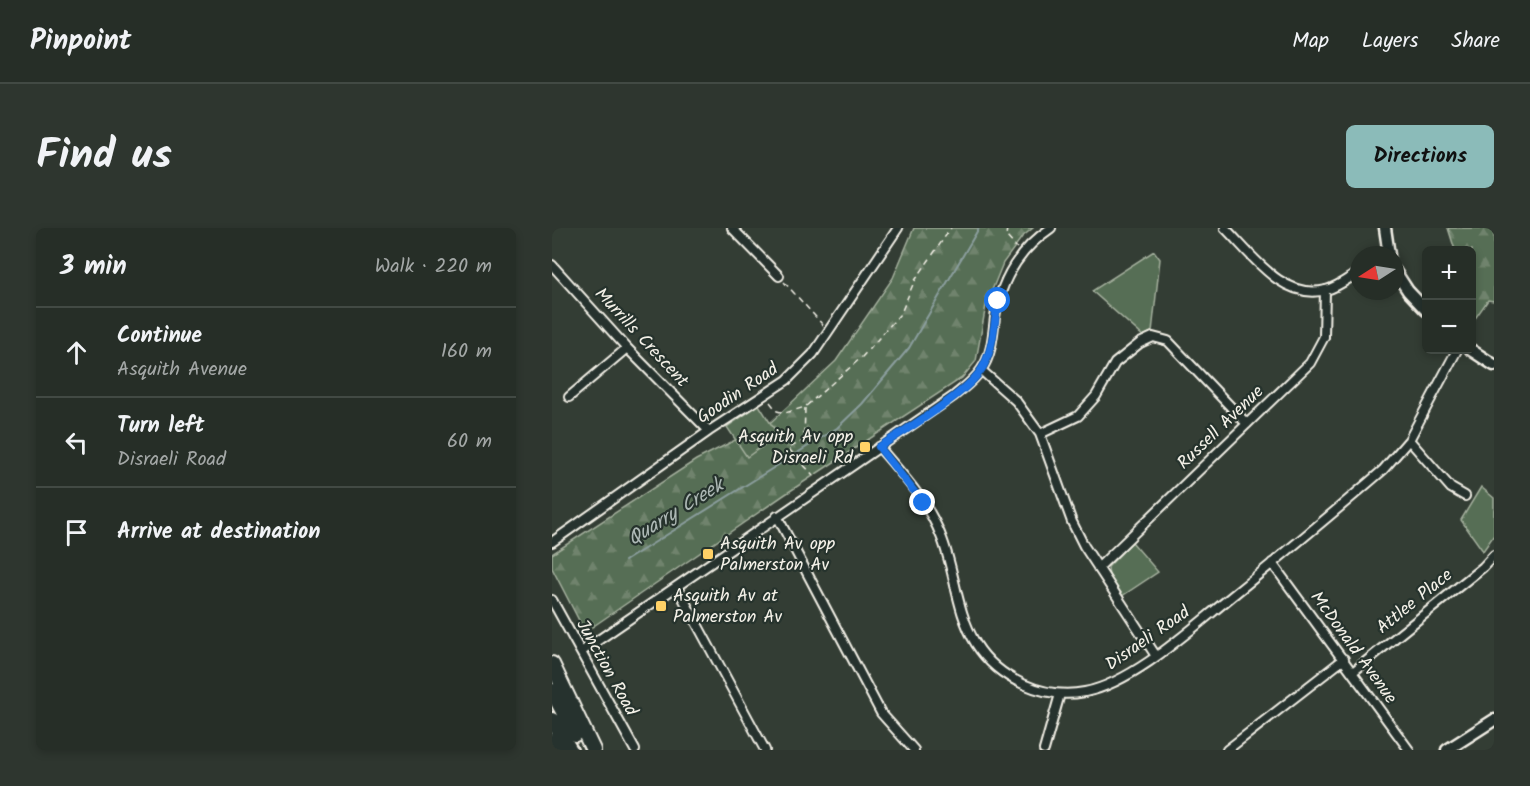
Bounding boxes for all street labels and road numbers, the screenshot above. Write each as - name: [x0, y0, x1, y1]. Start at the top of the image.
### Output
- street label: Murrills Crescent: [587, 281, 696, 395]
- street label: Goodin Road: [691, 355, 786, 432]
- street label: Russell Avenue: [1171, 379, 1271, 477]
- street label: Attlee Place: [1370, 562, 1460, 642]
- street label: McDonald Avenue: [1302, 585, 1404, 711]
- street label: Disraeli Road: [1100, 598, 1197, 679]
- street label: Junction Road: [567, 614, 645, 723]

